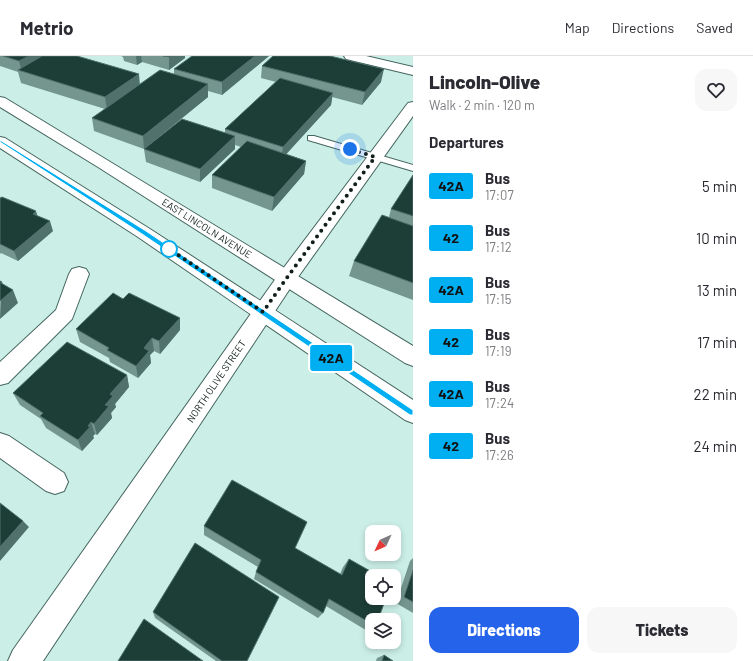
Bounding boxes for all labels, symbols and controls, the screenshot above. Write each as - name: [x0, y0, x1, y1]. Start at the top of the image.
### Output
- text: Metrio: [20, 16, 74, 39]
- text: Map: [565, 19, 590, 36]
- text: Directions: [612, 19, 674, 36]
- text: Saved: [696, 19, 733, 36]
- button: heart: [695, 69, 737, 111]
- text: Lincoln-Olive: [429, 70, 540, 93]
- text: Walk · 2 min · 120 m: [429, 97, 535, 113]
- text: Departures: [429, 133, 504, 151]
- your location: [340, 139, 360, 159]
- text: Bus: [485, 169, 510, 187]
- text: 42A: [438, 177, 464, 194]
- text: 5 min: [702, 177, 737, 195]
- text: 17:07: [485, 187, 514, 203]
- street label: EAST LINCOLN AVENUE: [160, 195, 254, 261]
- text: Bus: [485, 221, 510, 239]
- text: 42: [443, 229, 459, 246]
- text: 10 min: [696, 229, 737, 247]
- text: 17:12: [485, 239, 512, 255]
- unlabelled marker: [160, 240, 178, 258]
- text: Bus: [485, 273, 510, 291]
- text: 42A: [438, 281, 464, 298]
- text: 13 min: [697, 281, 737, 299]
- text: 17:15: [485, 291, 511, 307]
- text: Bus: [485, 325, 510, 343]
- text: 42: [443, 333, 459, 350]
- text: 17 min: [697, 333, 737, 351]
- street label: NORTH OLIVE STREET: [184, 337, 248, 424]
- text: 17:19: [485, 343, 511, 359]
- line badge: 42A: [308, 345, 354, 371]
- text: 42A: [318, 349, 344, 366]
- text: Bus: [485, 377, 510, 395]
- text: 42A: [438, 385, 464, 402]
- text: 22 min: [694, 385, 737, 403]
- text: 17:24: [485, 395, 514, 411]
- text: Bus: [485, 429, 510, 447]
- text: 42: [443, 437, 459, 454]
- text: 24 min: [693, 437, 737, 455]
- text: 17:26: [485, 447, 514, 463]
- north arrow: [365, 525, 401, 561]
- map controls: [365, 525, 401, 649]
- button: locate: [365, 569, 401, 605]
- button: Directions: [429, 607, 579, 653]
- button: Tickets: [587, 607, 737, 653]
- button: layers: [365, 613, 401, 649]

